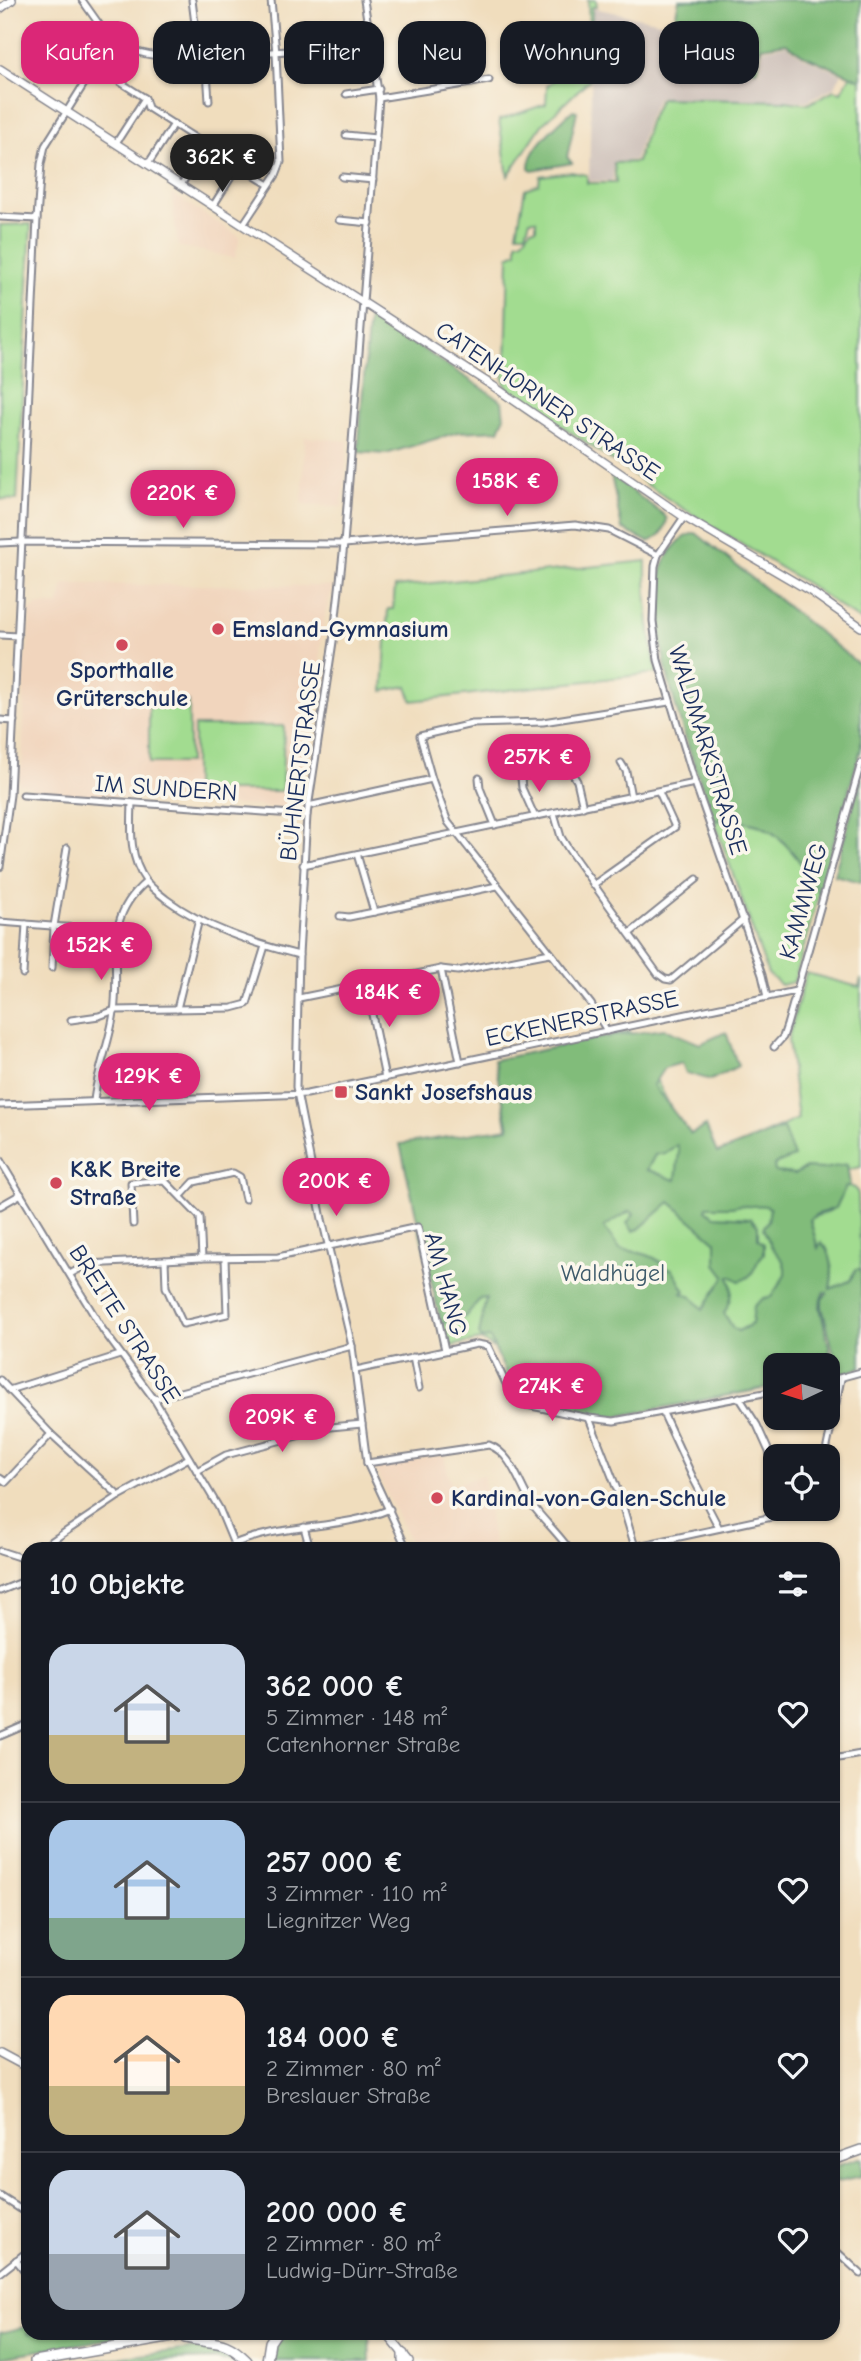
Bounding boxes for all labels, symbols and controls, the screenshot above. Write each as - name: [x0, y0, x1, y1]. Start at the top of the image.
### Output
- chip: Kaufen: [21, 21, 139, 84]
- chip: Mieten: [153, 21, 270, 84]
- chip: Filter: [284, 21, 384, 84]
- chip: Neu: [398, 21, 486, 84]
- chip: Wohnung: [500, 21, 645, 84]
- chip: Haus: [659, 21, 759, 84]
- pin: 362K €: [165, 134, 279, 194]
- text: 362K €: [186, 143, 258, 170]
- street label: CATENHORNER STRASSE: [431, 315, 665, 487]
- pin: 158K €: [450, 458, 564, 518]
- text: 158K €: [472, 467, 542, 494]
- pin: 220K €: [126, 470, 240, 530]
- text: 220K €: [146, 479, 220, 506]
- place label: Emsland-Gymnasium: [232, 615, 449, 643]
- marker: Emsland-Gymnasium: [210, 621, 226, 637]
- marker: Sporthalle Grüterschule: [114, 637, 130, 653]
- street label: WALDMARKSTRASSE: [663, 642, 753, 858]
- place label: Sporthalle Grüterschule: [56, 656, 188, 712]
- street label: BÜHNERTSTRASSE: [274, 660, 326, 862]
- pin: 257K €: [482, 734, 596, 794]
- text: 257K €: [503, 743, 575, 770]
- street label: IM SUNDERN: [94, 769, 238, 807]
- street label: KAMMWEG: [773, 840, 833, 962]
- pin: 152K €: [44, 922, 158, 982]
- text: 152K €: [66, 931, 136, 958]
- pin: 184K €: [332, 970, 446, 1029]
- text: 184K €: [355, 978, 423, 1005]
- street label: ECKENERSTRASSE: [483, 984, 681, 1052]
- pin: 129K €: [92, 1054, 206, 1113]
- text: 129K €: [114, 1062, 184, 1089]
- place label: Sankt Josefshaus: [355, 1078, 533, 1106]
- marker: Sankt Josefshaus: [333, 1084, 349, 1100]
- place label: K&K Breite Straße: [70, 1155, 181, 1211]
- pin: 200K €: [279, 1158, 393, 1218]
- text: 200K €: [299, 1167, 373, 1194]
- marker: K&K Breite Straße: [48, 1175, 64, 1191]
- street label: AM HANG: [419, 1229, 473, 1339]
- street label: BREITE STRASSE: [63, 1240, 187, 1408]
- park label: Waldhügel: [561, 1259, 665, 1287]
- north arrow: [763, 1353, 840, 1430]
- map controls: [763, 1353, 840, 1521]
- pin: 274K €: [495, 1364, 609, 1423]
- text: 274K €: [518, 1372, 586, 1399]
- pin: 209K €: [225, 1394, 339, 1454]
- text: 209K €: [245, 1403, 319, 1430]
- button: locate: [763, 1444, 840, 1521]
- place label: Kardinal-von-Galen-Schule: [451, 1484, 726, 1512]
- marker: Kardinal-von-Galen-Schule: [429, 1490, 445, 1506]
- icon: filters: [774, 1565, 812, 1603]
- text: 10 Objekte: [49, 1567, 185, 1602]
- text: 362 000 €: [266, 1669, 405, 1704]
- icon: home: [105, 1672, 189, 1756]
- icon: heart: [774, 1695, 812, 1733]
- text: 5 Zimmer · 148 m²: [266, 1704, 447, 1731]
- text: Catenhorner Straße: [266, 1731, 460, 1758]
- text: 257 000 €: [266, 1845, 404, 1880]
- icon: home: [105, 1848, 189, 1932]
- icon: heart: [774, 1871, 812, 1909]
- text: 3 Zimmer · 110 m²: [266, 1880, 447, 1907]
- text: Liegnitzer Weg: [266, 1907, 411, 1934]
- text: 184 000 €: [266, 2020, 401, 2055]
- icon: home: [105, 2023, 189, 2107]
- icon: heart: [774, 2046, 812, 2084]
- text: 2 Zimmer · 80 m²: [266, 2055, 441, 2082]
- text: Breslauer Straße: [266, 2082, 431, 2109]
- text: 200 000 €: [266, 2195, 409, 2230]
- icon: home: [105, 2198, 189, 2282]
- icon: heart: [774, 2221, 812, 2259]
- text: 2 Zimmer · 80 m²: [266, 2230, 441, 2257]
- text: Ludwig-Dürr-Straße: [266, 2257, 458, 2284]

